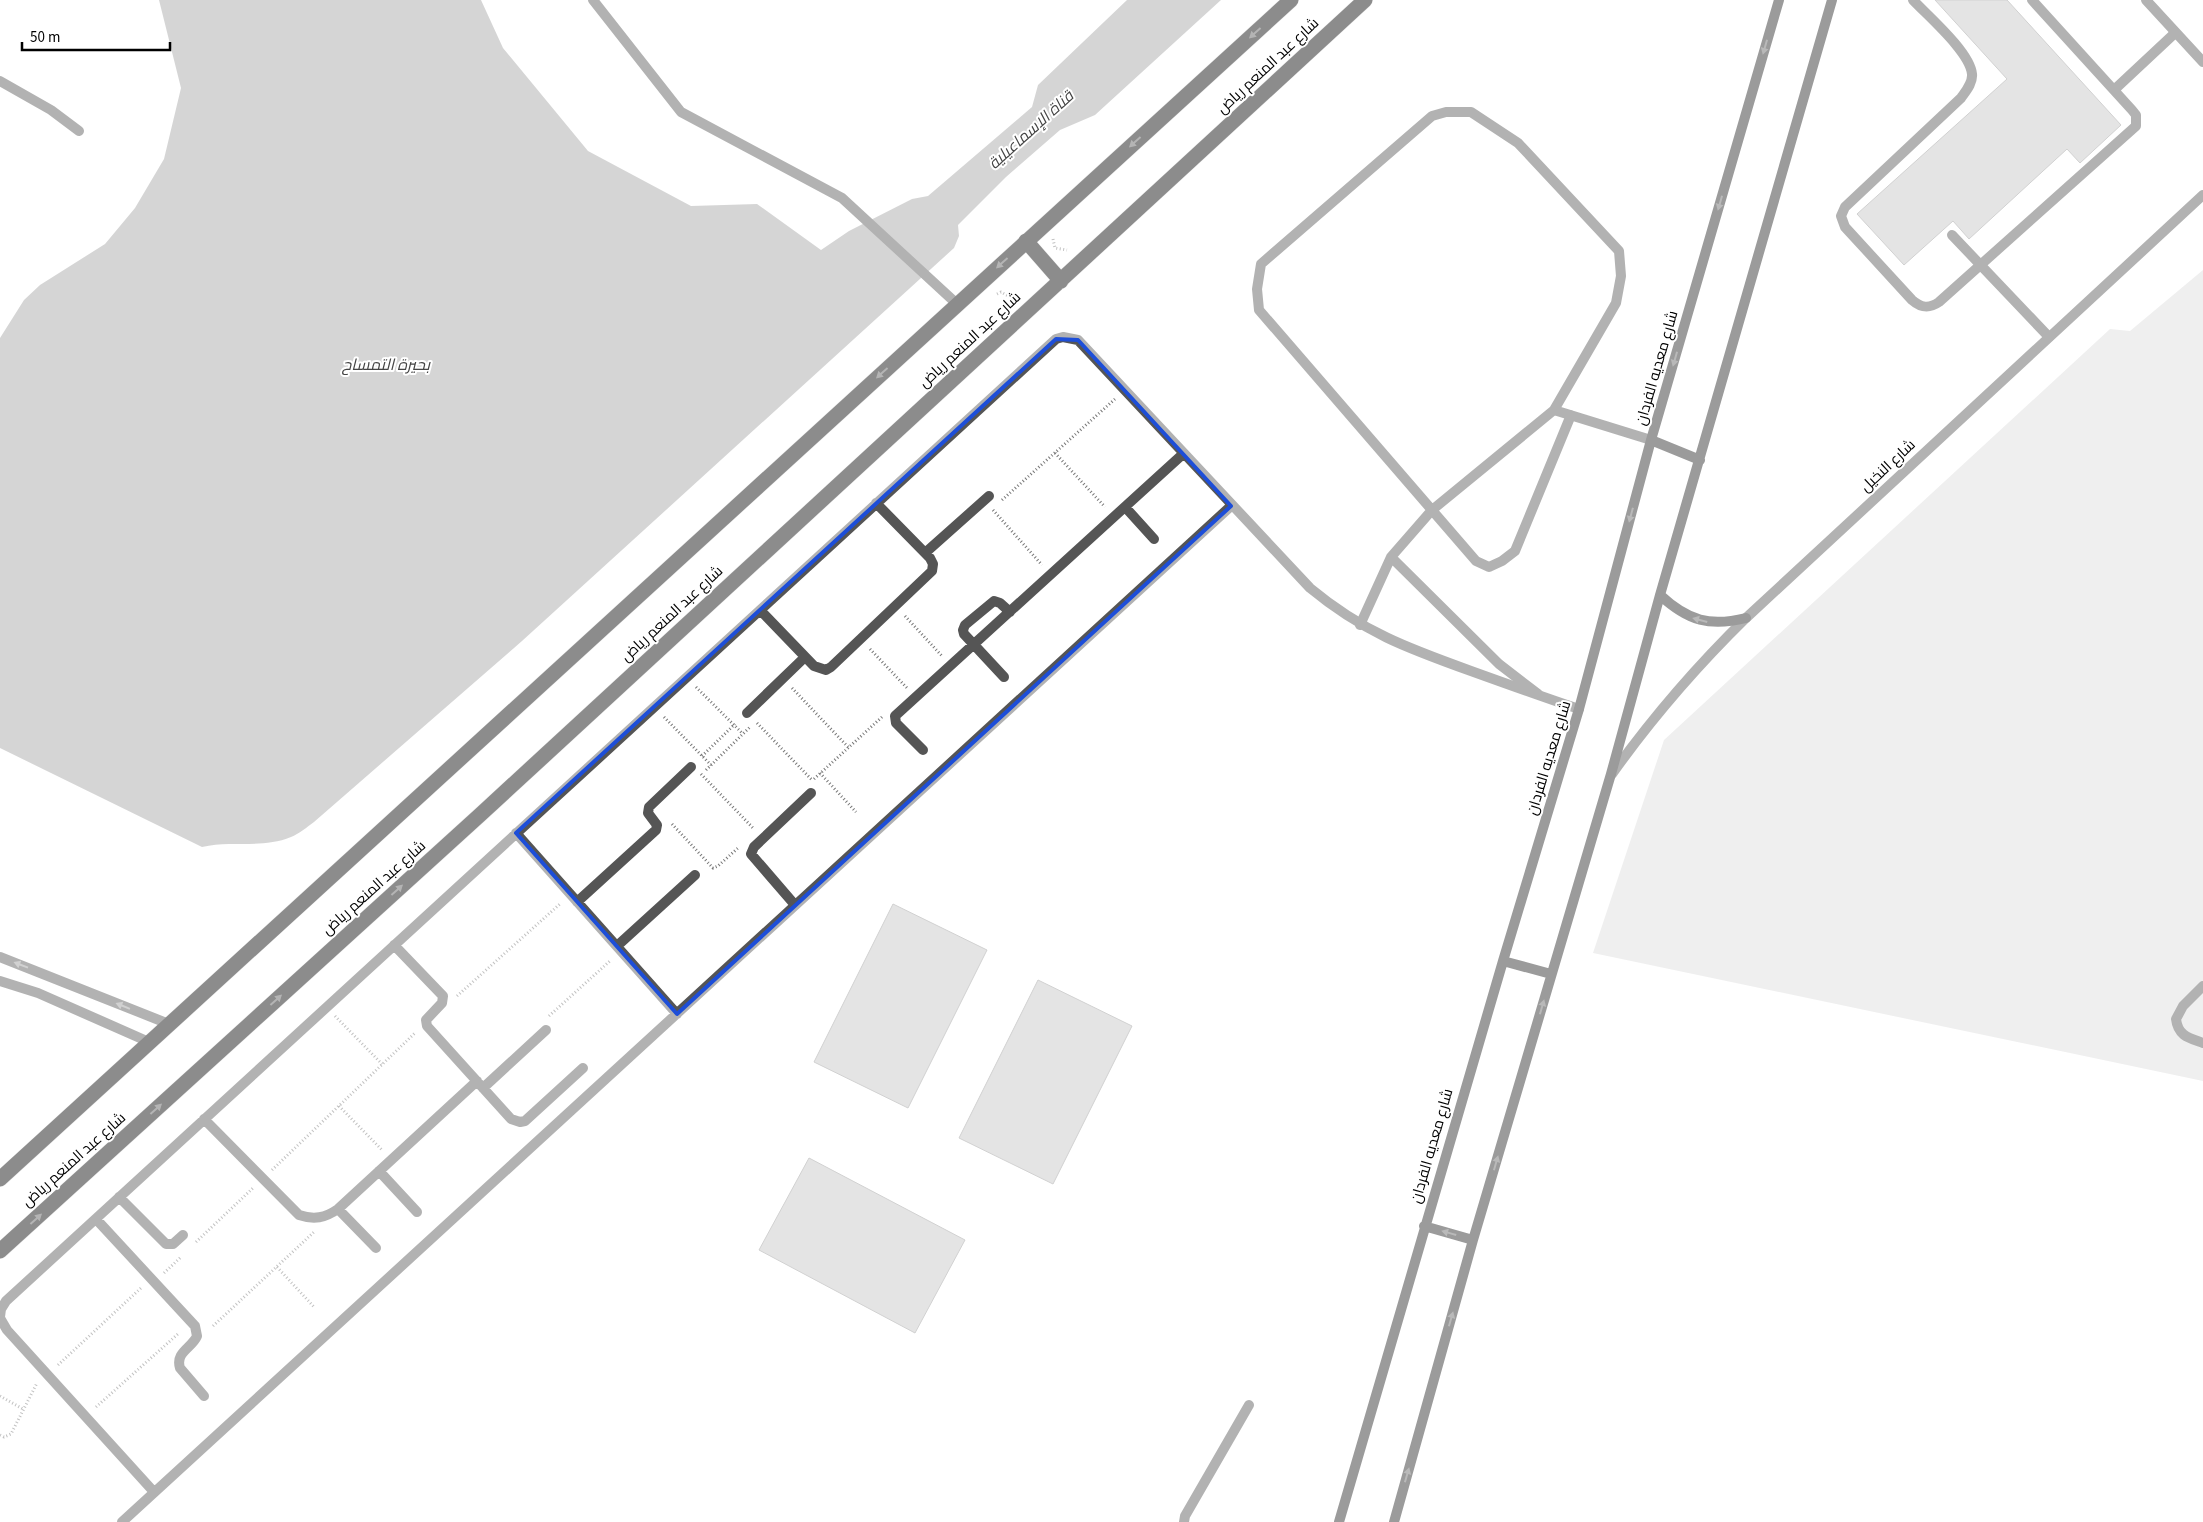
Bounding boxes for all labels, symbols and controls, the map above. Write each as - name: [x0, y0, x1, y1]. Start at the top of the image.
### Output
- street label: شارع عبد المنعم رياض: [1212, 13, 1324, 119]
- scale bar: [22, 20, 170, 52]
- text: 50 m: [30, 27, 60, 48]
- one-way arrow: [1249, 27, 1261, 39]
- one-way arrow: [1761, 39, 1769, 54]
- water label: قناة الإسماعيلية: [983, 85, 1079, 174]
- one-way arrow: [1129, 136, 1141, 148]
- one-way arrow: [1716, 195, 1724, 210]
- one-way arrow: [995, 258, 1008, 269]
- street label: شارع عبد المنعم رياض: [914, 287, 1026, 393]
- street label: شارع معديه الفردان: [1631, 308, 1683, 428]
- one-way arrow: [1670, 352, 1678, 367]
- water label: بحيرة التمساح: [341, 354, 431, 376]
- one-way arrow: [876, 367, 888, 379]
- street label: شارع النخيل: [1856, 435, 1920, 497]
- one-way arrow: [1627, 508, 1635, 523]
- street label: شارع عبد المنعم رياض: [616, 561, 728, 667]
- one-way arrow: [1692, 616, 1707, 624]
- street label: شارع معديه الفردان: [1522, 698, 1576, 818]
- street label: شارع عبد المنعم رياض: [318, 836, 430, 940]
- one-way arrow: [390, 885, 403, 896]
- one-way arrow: [13, 961, 28, 969]
- one-way arrow: [270, 994, 282, 1006]
- one-way arrow: [1538, 999, 1546, 1014]
- one-way arrow: [115, 1002, 130, 1010]
- street label: شارع معديه الفردان: [1406, 1086, 1458, 1206]
- one-way arrow: [150, 1103, 162, 1115]
- street label: شارع عبد المنعم رياض: [18, 1108, 130, 1212]
- one-way arrow: [1492, 1155, 1500, 1170]
- one-way arrow: [30, 1213, 43, 1224]
- one-way arrow: [1441, 1228, 1456, 1236]
- one-way arrow: [1447, 1311, 1455, 1326]
- one-way arrow: [1403, 1468, 1411, 1483]

